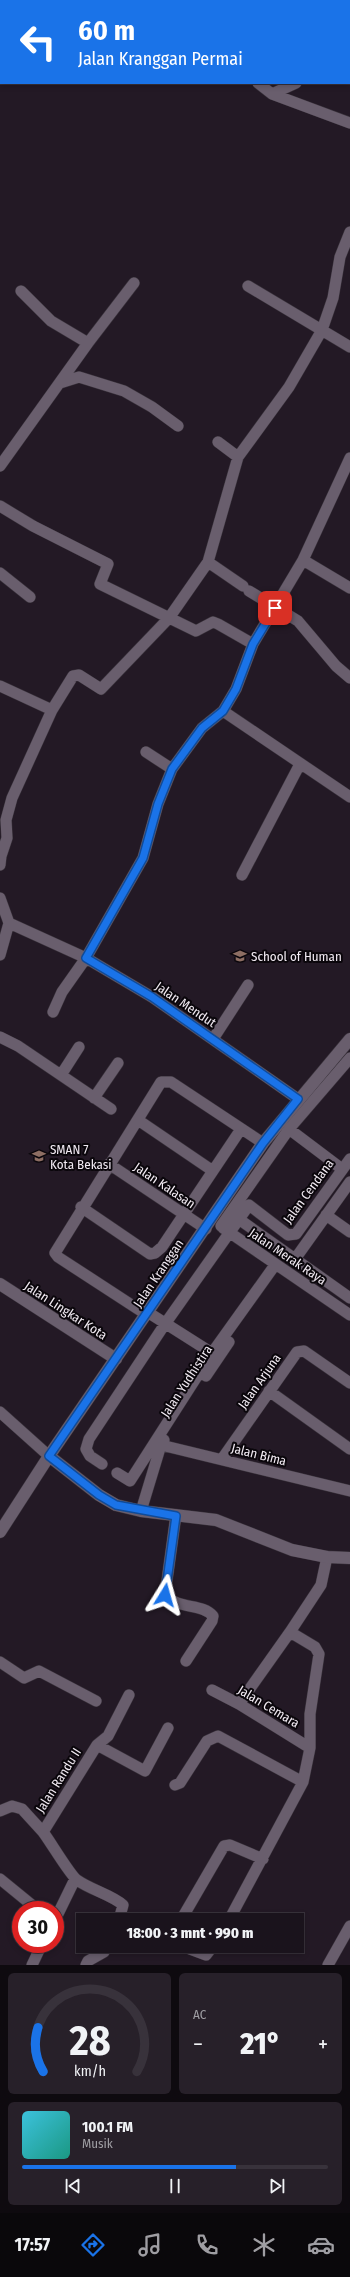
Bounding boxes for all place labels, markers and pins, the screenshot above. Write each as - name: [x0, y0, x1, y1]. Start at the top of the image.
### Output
- pin: [258, 591, 292, 625]
- school or university icon: School of Human: [232, 948, 248, 964]
- place label: School of Human: [251, 949, 342, 964]
- place label: SMAN 7 Kota Bekasi: [50, 1142, 112, 1172]
- school or university icon: SMAN 7 Kota Bekasi: [31, 1148, 47, 1164]

